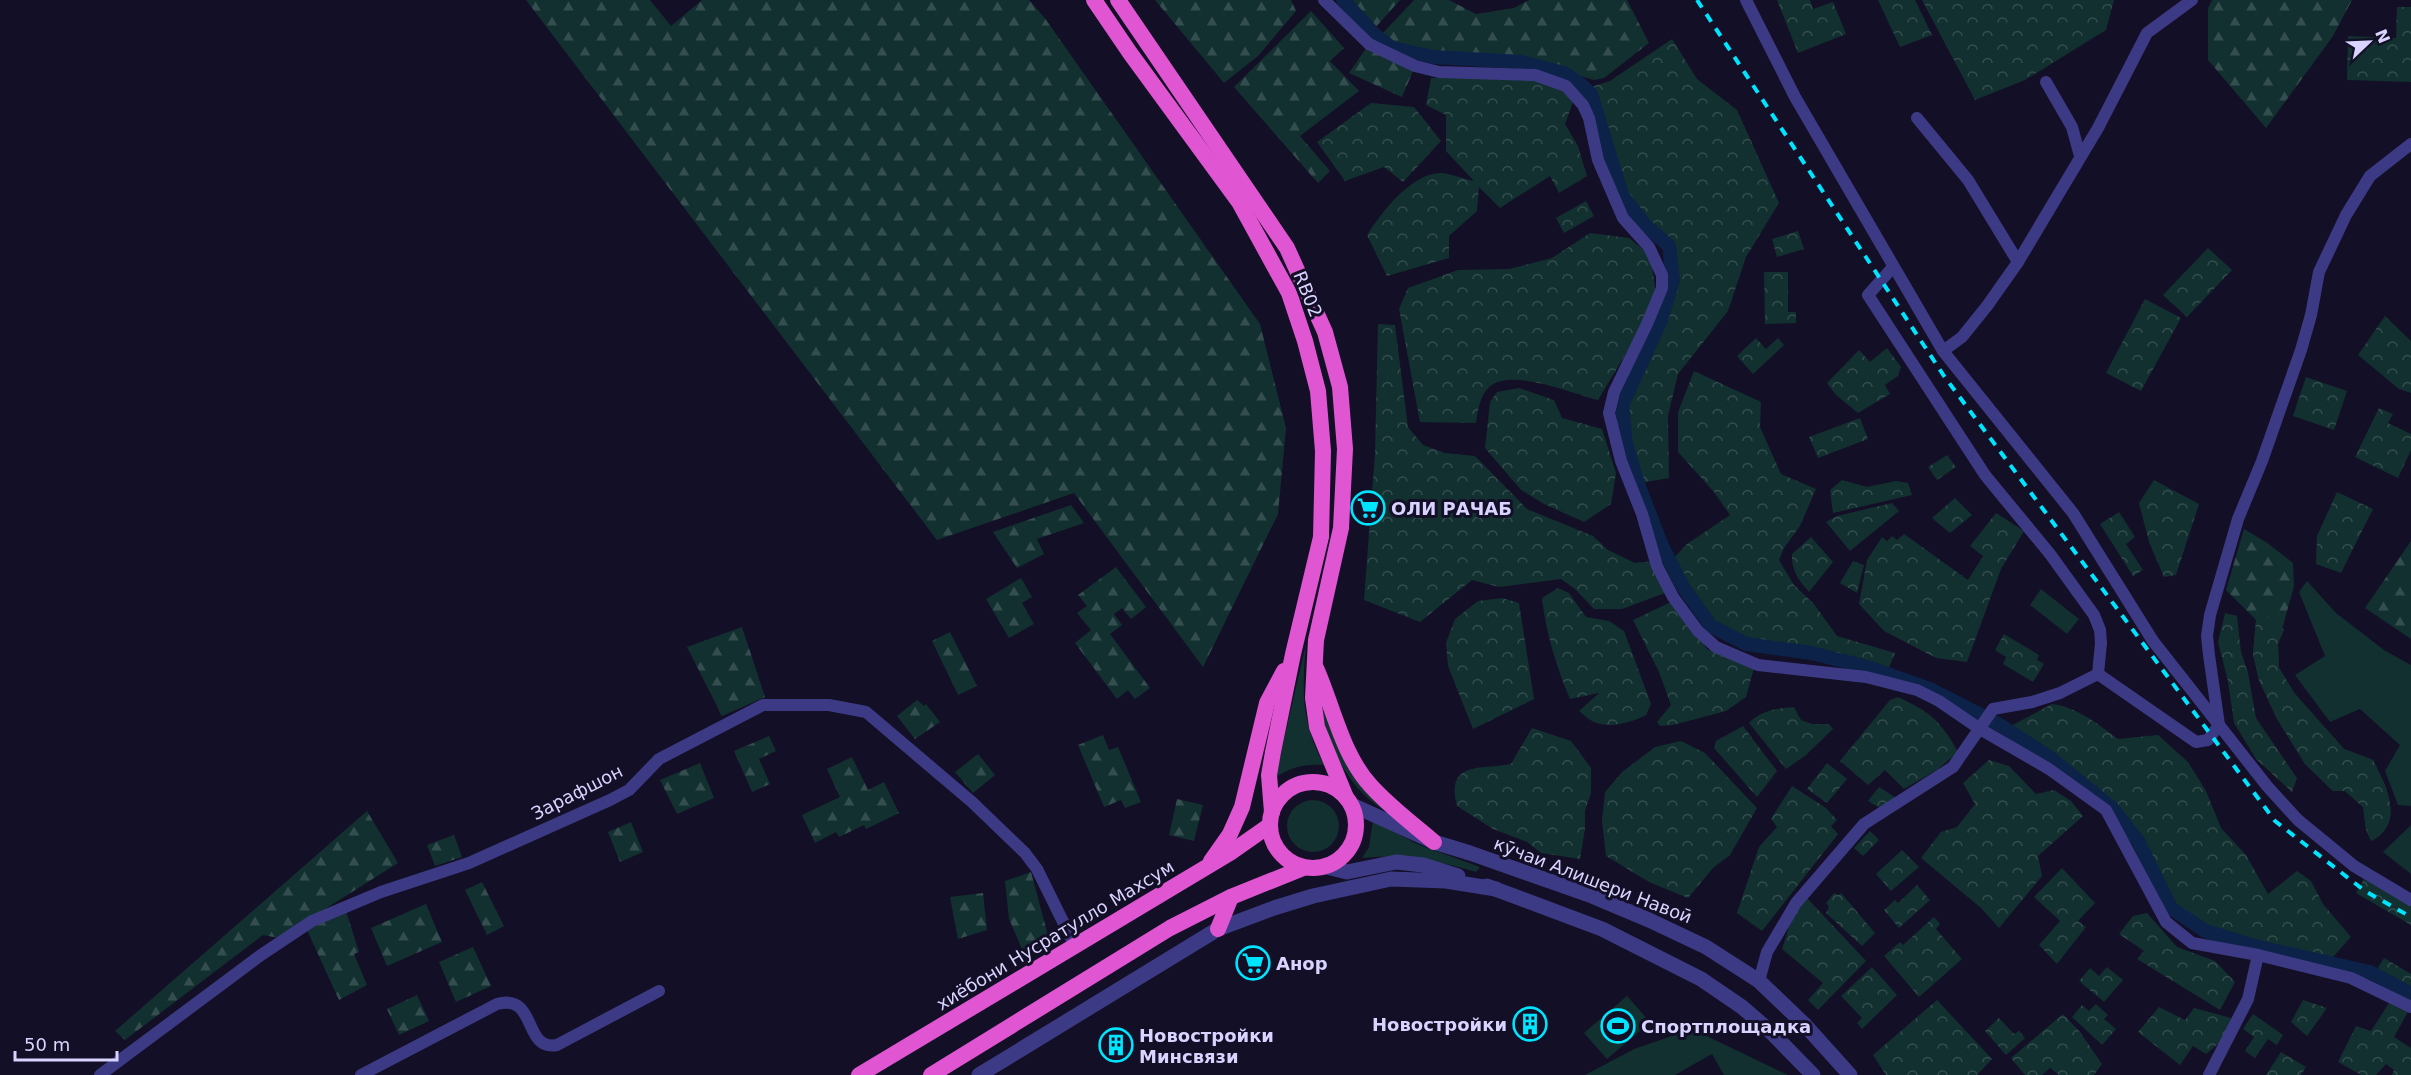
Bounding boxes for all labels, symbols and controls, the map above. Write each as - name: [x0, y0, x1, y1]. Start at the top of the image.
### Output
- north arrow: [2339, 12, 2399, 72]
- text: N: [2371, 26, 2394, 46]
- street label: RB02: [1289, 268, 1327, 320]
- supermarket icon: ОЛИ РАЧАБ: [1350, 490, 1386, 526]
- place label: ОЛИ РАЧАБ: [1391, 498, 1512, 519]
- street label: Зарафшон: [528, 760, 626, 824]
- street label: кӯчаи Алишери Навоӣ: [1491, 832, 1695, 928]
- street label: хиёбони Нусратулло Махсум: [932, 856, 1178, 1014]
- supermarket icon: Анор: [1235, 945, 1271, 981]
- place label: Анор: [1276, 953, 1328, 974]
- building icon: Новостройки: [1512, 1006, 1548, 1042]
- sports icon: Спортплощадка: [1600, 1008, 1636, 1044]
- place label: Новостройки: [1372, 1014, 1507, 1035]
- place label: Спортплощадка: [1641, 1016, 1811, 1037]
- scale bar: [15, 1024, 117, 1062]
- place label: Новостройки Минсвязи: [1139, 1025, 1274, 1067]
- building icon: Новостройки Минсвязи: [1098, 1027, 1134, 1063]
- text: 50 m: [24, 1034, 70, 1055]

